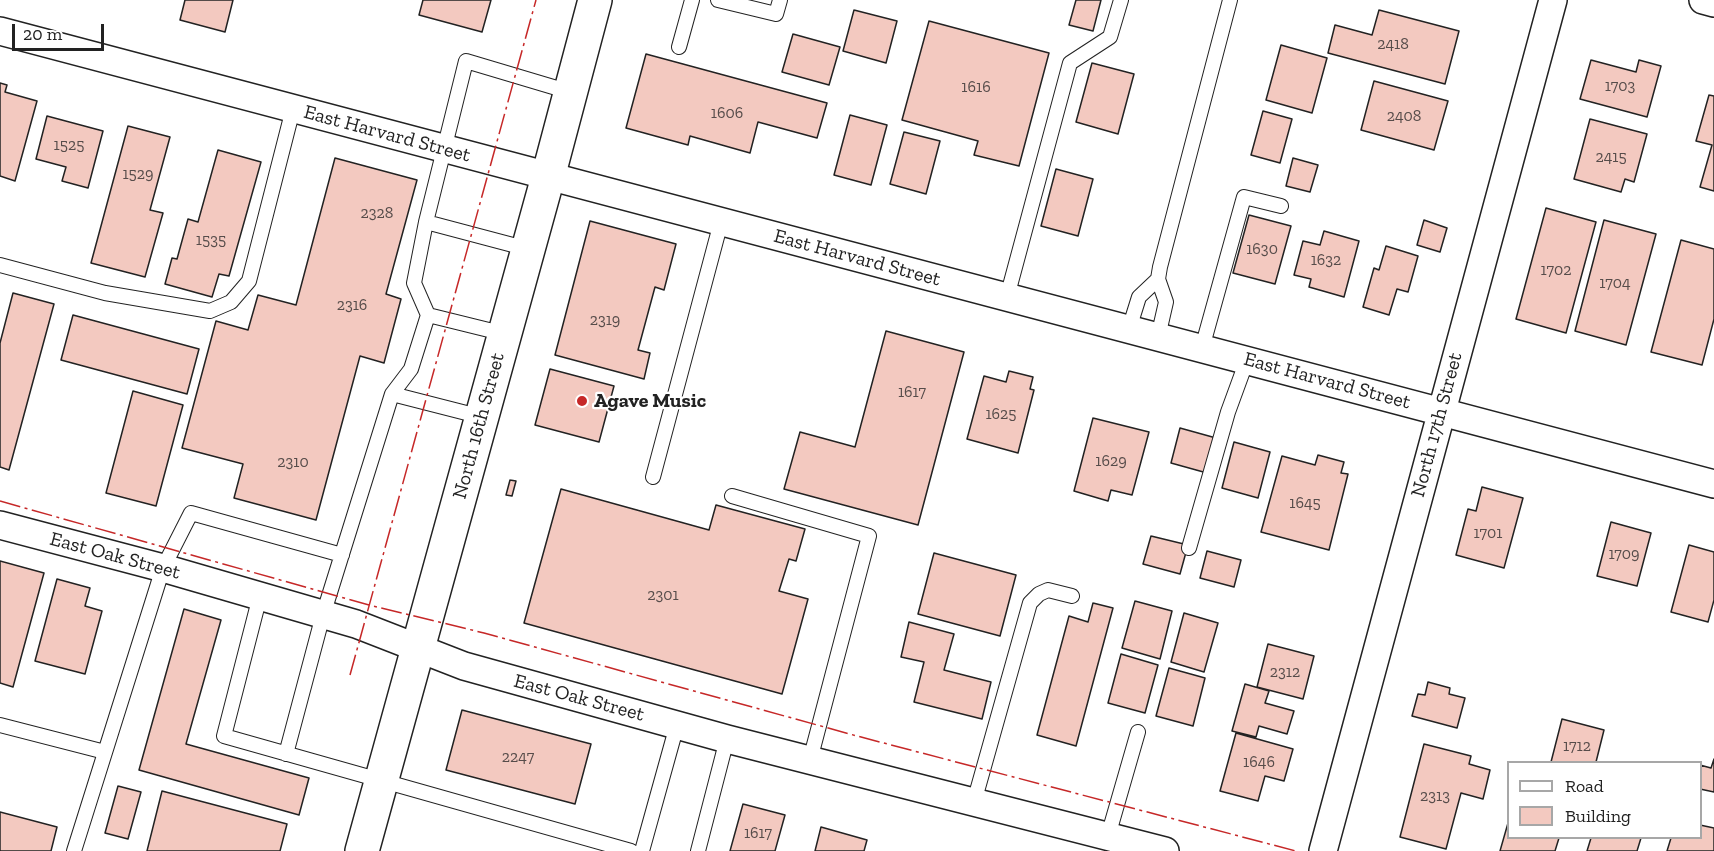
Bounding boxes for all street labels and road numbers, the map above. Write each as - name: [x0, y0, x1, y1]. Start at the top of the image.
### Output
- street label: East Harvard Street: [301, 100, 473, 168]
- street label: East Harvard Street: [771, 224, 943, 292]
- street label: East Harvard Street: [1241, 347, 1413, 415]
- street label: North 16th Street: [448, 350, 510, 502]
- street label: North 17th Street: [1406, 350, 1468, 500]
- street label: East Oak Street: [47, 527, 183, 585]
- street label: East Oak Street: [511, 669, 647, 727]

